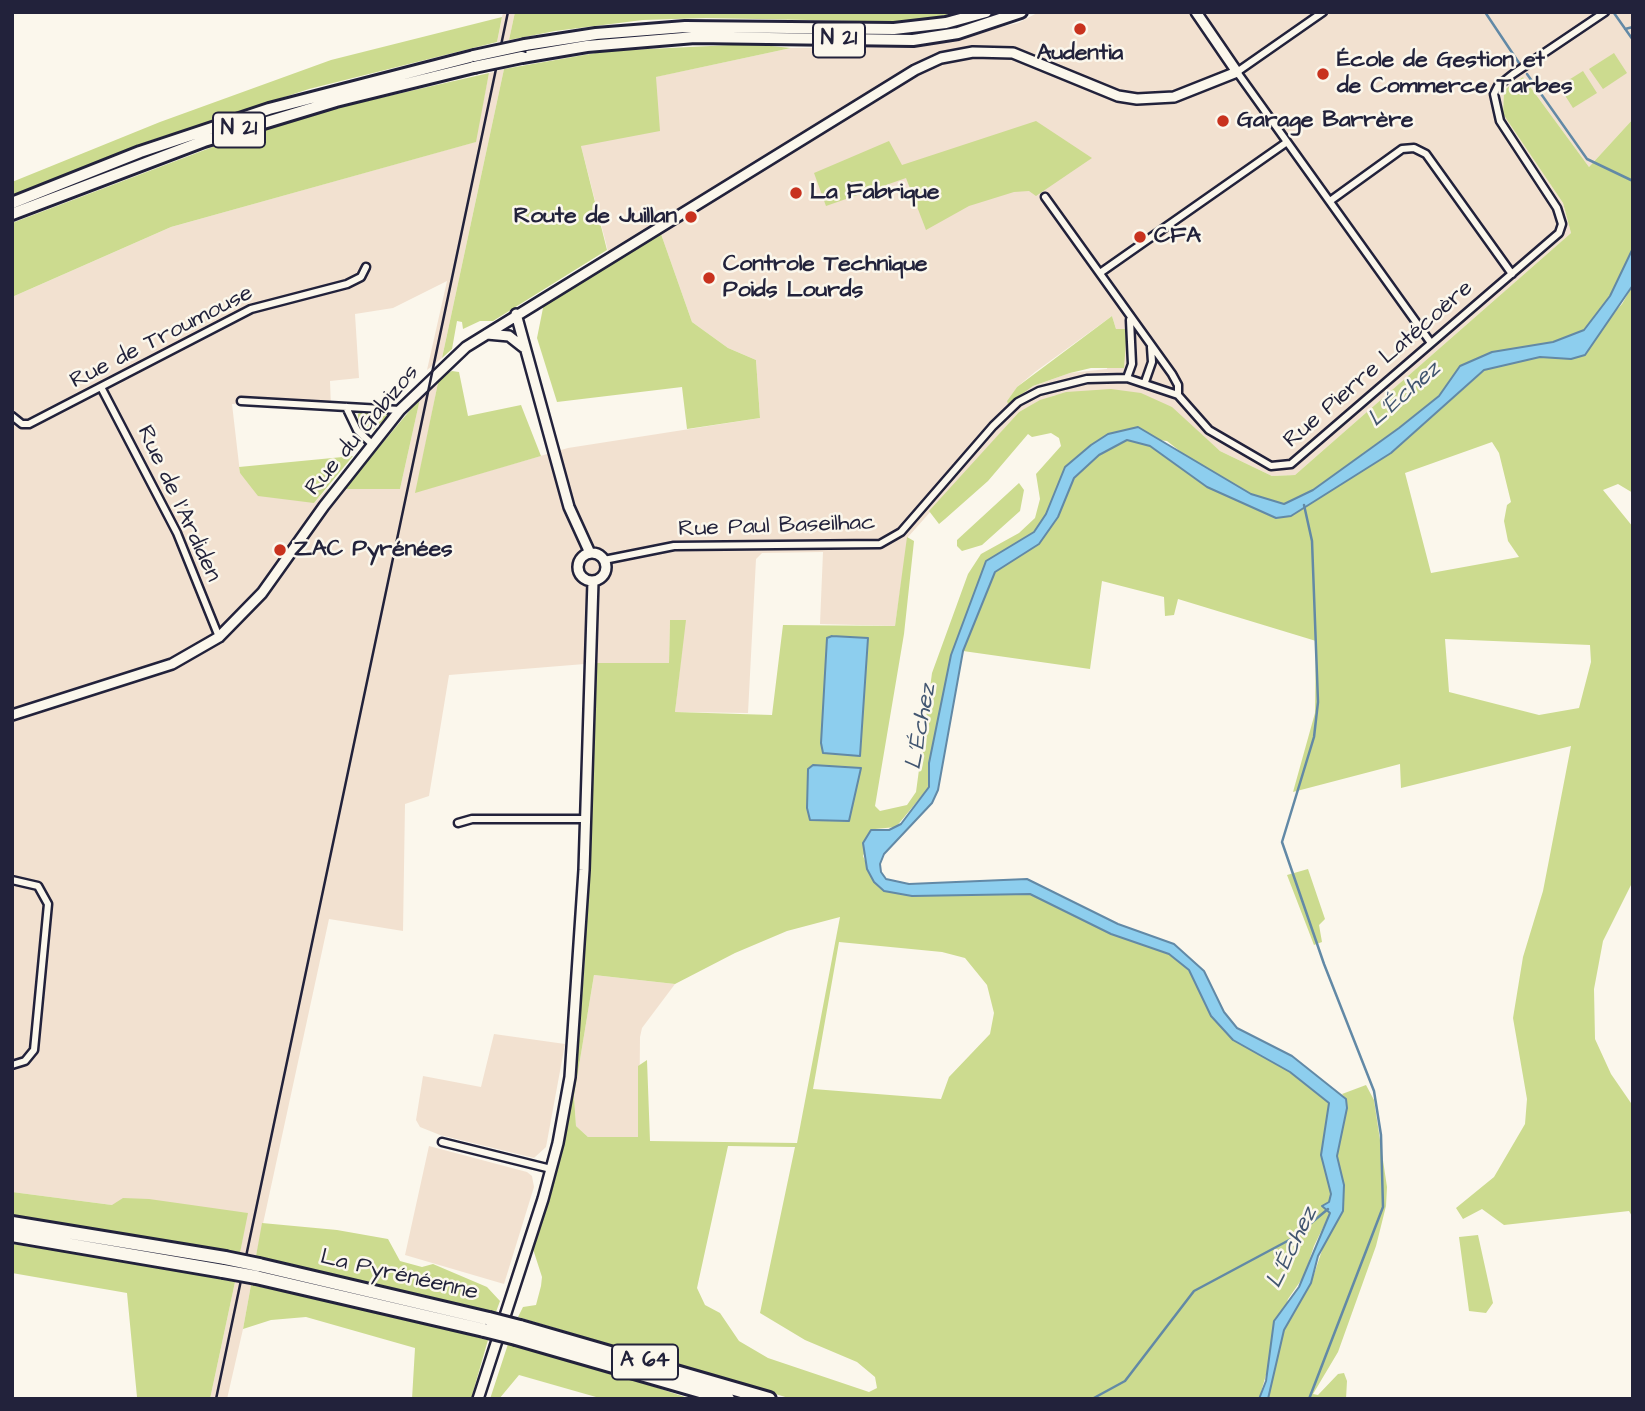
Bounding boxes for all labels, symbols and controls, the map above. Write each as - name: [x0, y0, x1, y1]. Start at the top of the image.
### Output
- marker: Audentia: [1072, 21, 1088, 37]
- road number: N 21: [813, 22, 865, 58]
- place label: Audentia: [1037, 40, 1123, 68]
- place label: École de Gestion et de Commerce Tarbes: [1337, 47, 1572, 101]
- marker: École de Gestion et de Commerce Tarbes: [1315, 66, 1331, 82]
- place label: Garage Barrère: [1237, 107, 1414, 135]
- road number: N 21: [213, 113, 265, 148]
- marker: Garage Barrère: [1215, 113, 1231, 129]
- place label: La Fabrique: [810, 179, 939, 207]
- marker: La Fabrique: [788, 185, 804, 201]
- place label: Route de Juillan: [514, 203, 677, 231]
- marker: Route de Juillan: [683, 209, 699, 225]
- place label: CFA: [1154, 223, 1201, 251]
- marker: CFA: [1132, 229, 1148, 245]
- place label: Controle Technique Poids Lourds: [723, 251, 928, 305]
- marker: Controle Technique Poids Lourds: [701, 270, 717, 286]
- street label: Rue Pierre Latécoère: [1279, 275, 1479, 455]
- street label: Rue de Troumouse: [66, 280, 258, 396]
- water label: L'Échez: [1363, 356, 1447, 434]
- street label: Rue du Gabizos: [300, 360, 426, 502]
- street label: Rue de l'Ardiden: [130, 422, 226, 586]
- street label: Rue Paul Baseilhac: [678, 510, 876, 544]
- place label: ZAC Pyrénées: [294, 536, 453, 564]
- marker: ZAC Pyrénées: [272, 542, 288, 558]
- water label: L'Échez: [900, 682, 944, 772]
- water label: L'Échez: [1261, 1203, 1325, 1293]
- street label: La Pyrénéenne: [317, 1244, 481, 1308]
- road number: A 64: [612, 1344, 678, 1380]

